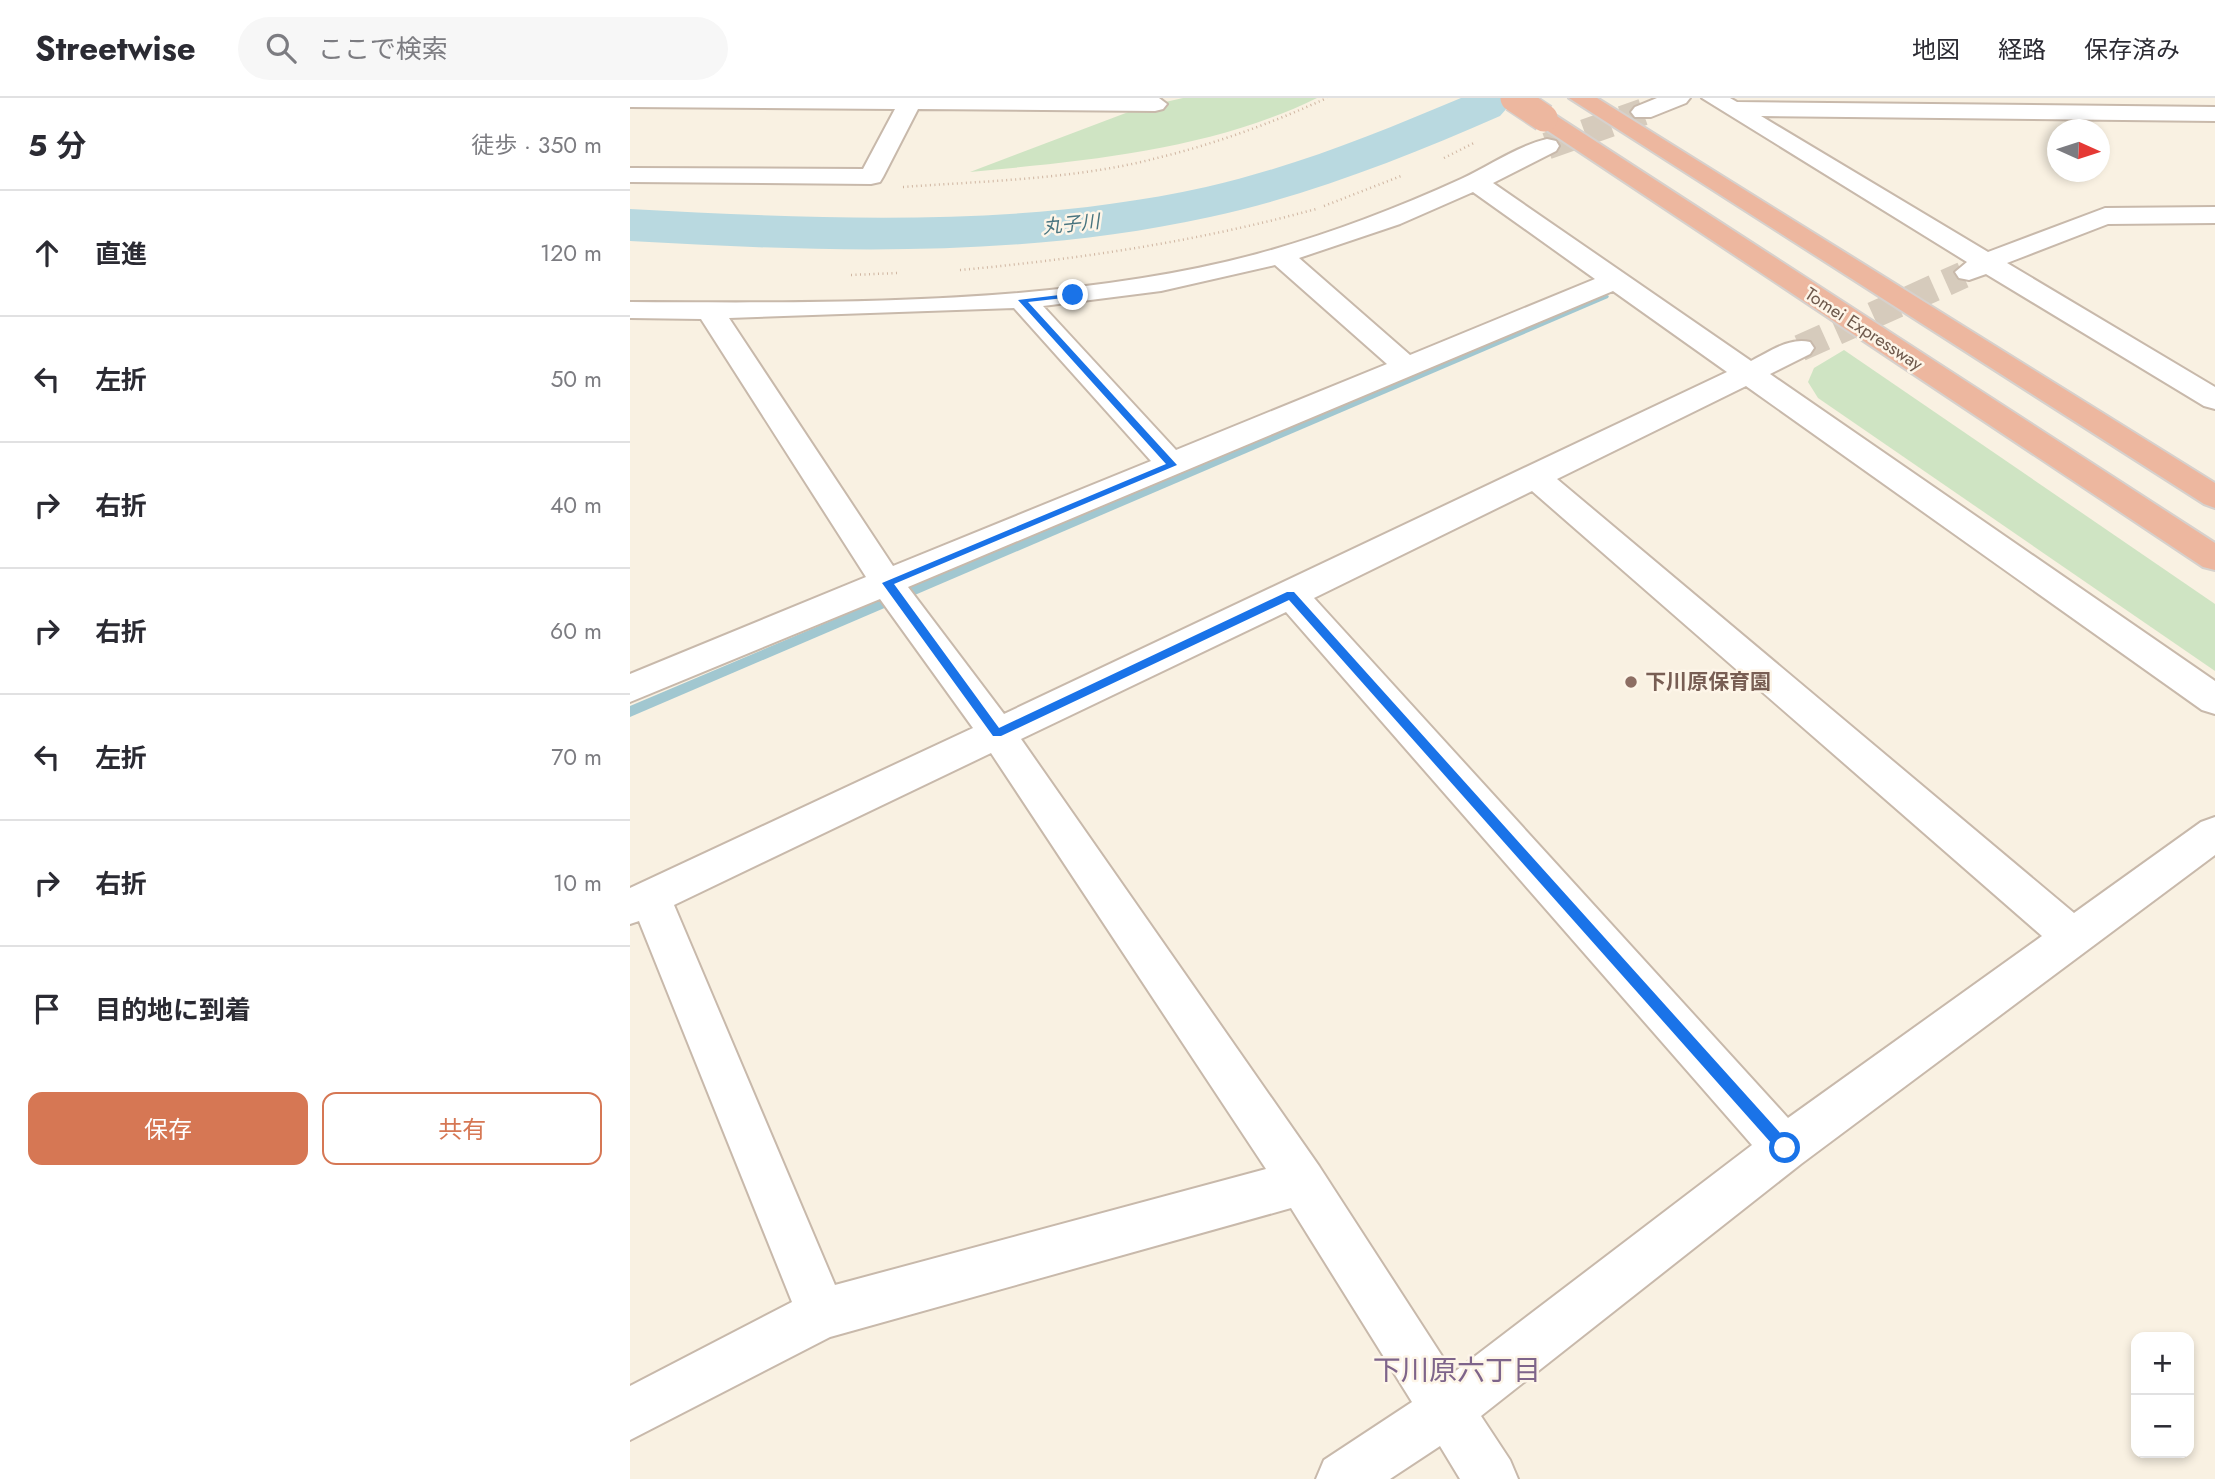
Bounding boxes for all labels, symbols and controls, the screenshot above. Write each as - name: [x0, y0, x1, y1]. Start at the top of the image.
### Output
- search box: [238, 17, 728, 80]
- text: Streetwise: [35, 25, 196, 72]
- icon: search: [262, 29, 300, 67]
- text: ここで検索: [318, 30, 448, 68]
- text: 地図: [1912, 32, 1960, 67]
- text: 経路: [1998, 32, 2046, 67]
- text: 保存済み: [2084, 32, 2180, 67]
- north arrow: [2047, 119, 2110, 182]
- text: 5 分: [28, 124, 86, 167]
- text: 徒歩 · 350 m: [471, 128, 602, 162]
- water label: 丸子川: [1041, 207, 1103, 240]
- icon: ahead: [28, 234, 66, 272]
- text: 直進: [95, 235, 147, 273]
- text: 120 m: [540, 236, 602, 270]
- route end: [1057, 279, 1088, 310]
- street label: Tomei Expressway: [1800, 281, 1928, 377]
- icon: left: [28, 360, 66, 398]
- text: 左折: [95, 361, 147, 399]
- text: 50 m: [550, 362, 602, 396]
- icon: right: [28, 486, 66, 524]
- text: 右折: [95, 487, 147, 525]
- text: 40 m: [550, 488, 602, 522]
- icon: right: [28, 612, 66, 650]
- text: 右折: [95, 613, 147, 651]
- text: 60 m: [550, 614, 602, 648]
- place label: 下川原保育園: [1645, 667, 1771, 697]
- marker: 下川原保育園: [1623, 674, 1639, 690]
- icon: left: [28, 738, 66, 776]
- text: 左折: [95, 739, 147, 777]
- text: 70 m: [551, 740, 602, 774]
- icon: right: [28, 864, 66, 902]
- text: 右折: [95, 865, 147, 903]
- text: 10 m: [553, 866, 602, 900]
- icon: arrive: [28, 990, 66, 1028]
- text: 目的地に到着: [95, 991, 251, 1029]
- button: 保存: [28, 1092, 308, 1165]
- button: 共有: [322, 1092, 602, 1165]
- route start: [1769, 1132, 1800, 1163]
- map controls: [2131, 1332, 2194, 1458]
- button: +: [2131, 1332, 2194, 1395]
- district label: 下川原六丁目: [1373, 1350, 1541, 1391]
- button: −: [2131, 1395, 2194, 1458]

